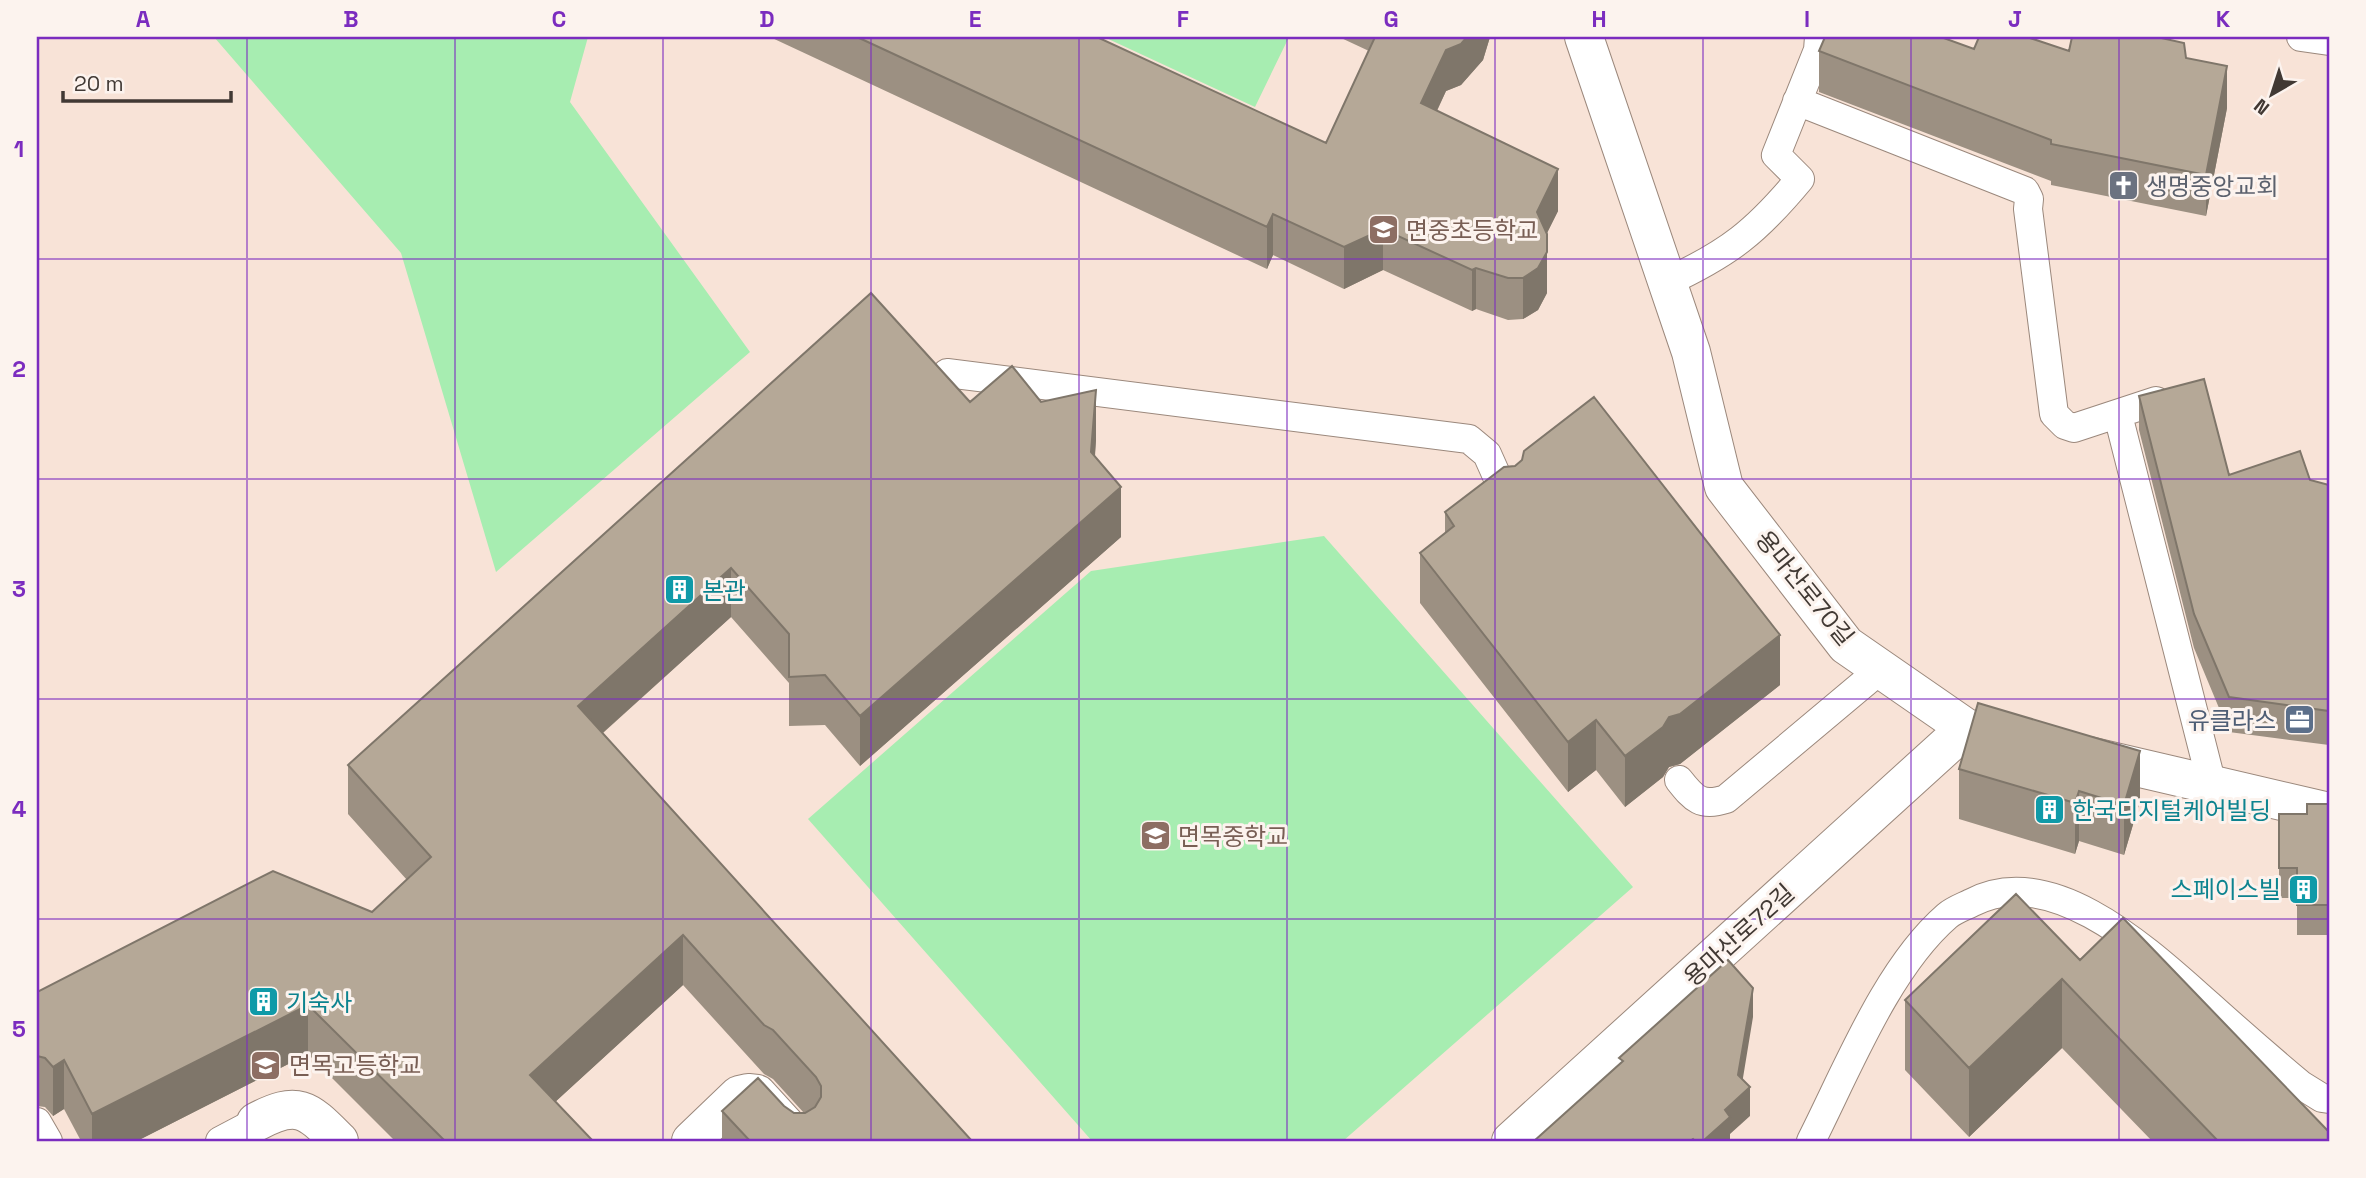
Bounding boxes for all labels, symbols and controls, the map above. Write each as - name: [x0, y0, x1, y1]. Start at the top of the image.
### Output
- text: A: [136, 4, 151, 34]
- text: B: [343, 4, 359, 34]
- text: C: [552, 4, 566, 34]
- text: D: [759, 4, 775, 34]
- text: E: [969, 4, 981, 34]
- text: F: [1177, 4, 1189, 34]
- text: G: [1383, 4, 1399, 34]
- text: H: [1591, 4, 1607, 34]
- text: I: [1804, 4, 1810, 34]
- text: J: [2008, 4, 2022, 34]
- text: K: [2216, 4, 2231, 34]
- scale bar: [63, 60, 231, 104]
- north arrow: [2236, 60, 2306, 130]
- text: 20 m: [74, 70, 124, 97]
- text: N: [2249, 93, 2274, 121]
- text: 1: [14, 134, 24, 164]
- church icon: 생명중앙교회: [2106, 169, 2140, 203]
- place label: 생명중앙교회: [2146, 171, 2278, 202]
- school or university icon: 면중초등학교: [1366, 213, 1400, 247]
- place label: 면중초등학교: [1406, 215, 1538, 246]
- text: 2: [12, 354, 26, 384]
- street label: 용마산로70길: [1749, 524, 1861, 652]
- building icon: 본관: [662, 573, 696, 607]
- text: 3: [12, 574, 26, 604]
- place label: 본관: [702, 575, 746, 606]
- office icon: 유클라스: [2282, 703, 2316, 737]
- place label: 유클라스: [2188, 705, 2276, 736]
- building icon: 한국디지털케어빌딩: [2032, 793, 2066, 827]
- text: 4: [12, 794, 27, 824]
- place label: 한국디지털케어빌딩: [2072, 795, 2271, 826]
- school or university icon: 면목중학교: [1138, 819, 1172, 853]
- place label: 면목중학교: [1178, 821, 1288, 852]
- building icon: 스페이스빌: [2287, 872, 2321, 906]
- place label: 스페이스빌: [2171, 874, 2281, 905]
- street label: 용마산로72길: [1677, 877, 1801, 993]
- building icon: 기숙사: [246, 985, 280, 1019]
- place label: 기숙사: [286, 987, 352, 1018]
- text: 5: [12, 1014, 26, 1044]
- school or university icon: 면목고등학교: [249, 1048, 283, 1082]
- place label: 면목고등학교: [289, 1050, 421, 1081]

